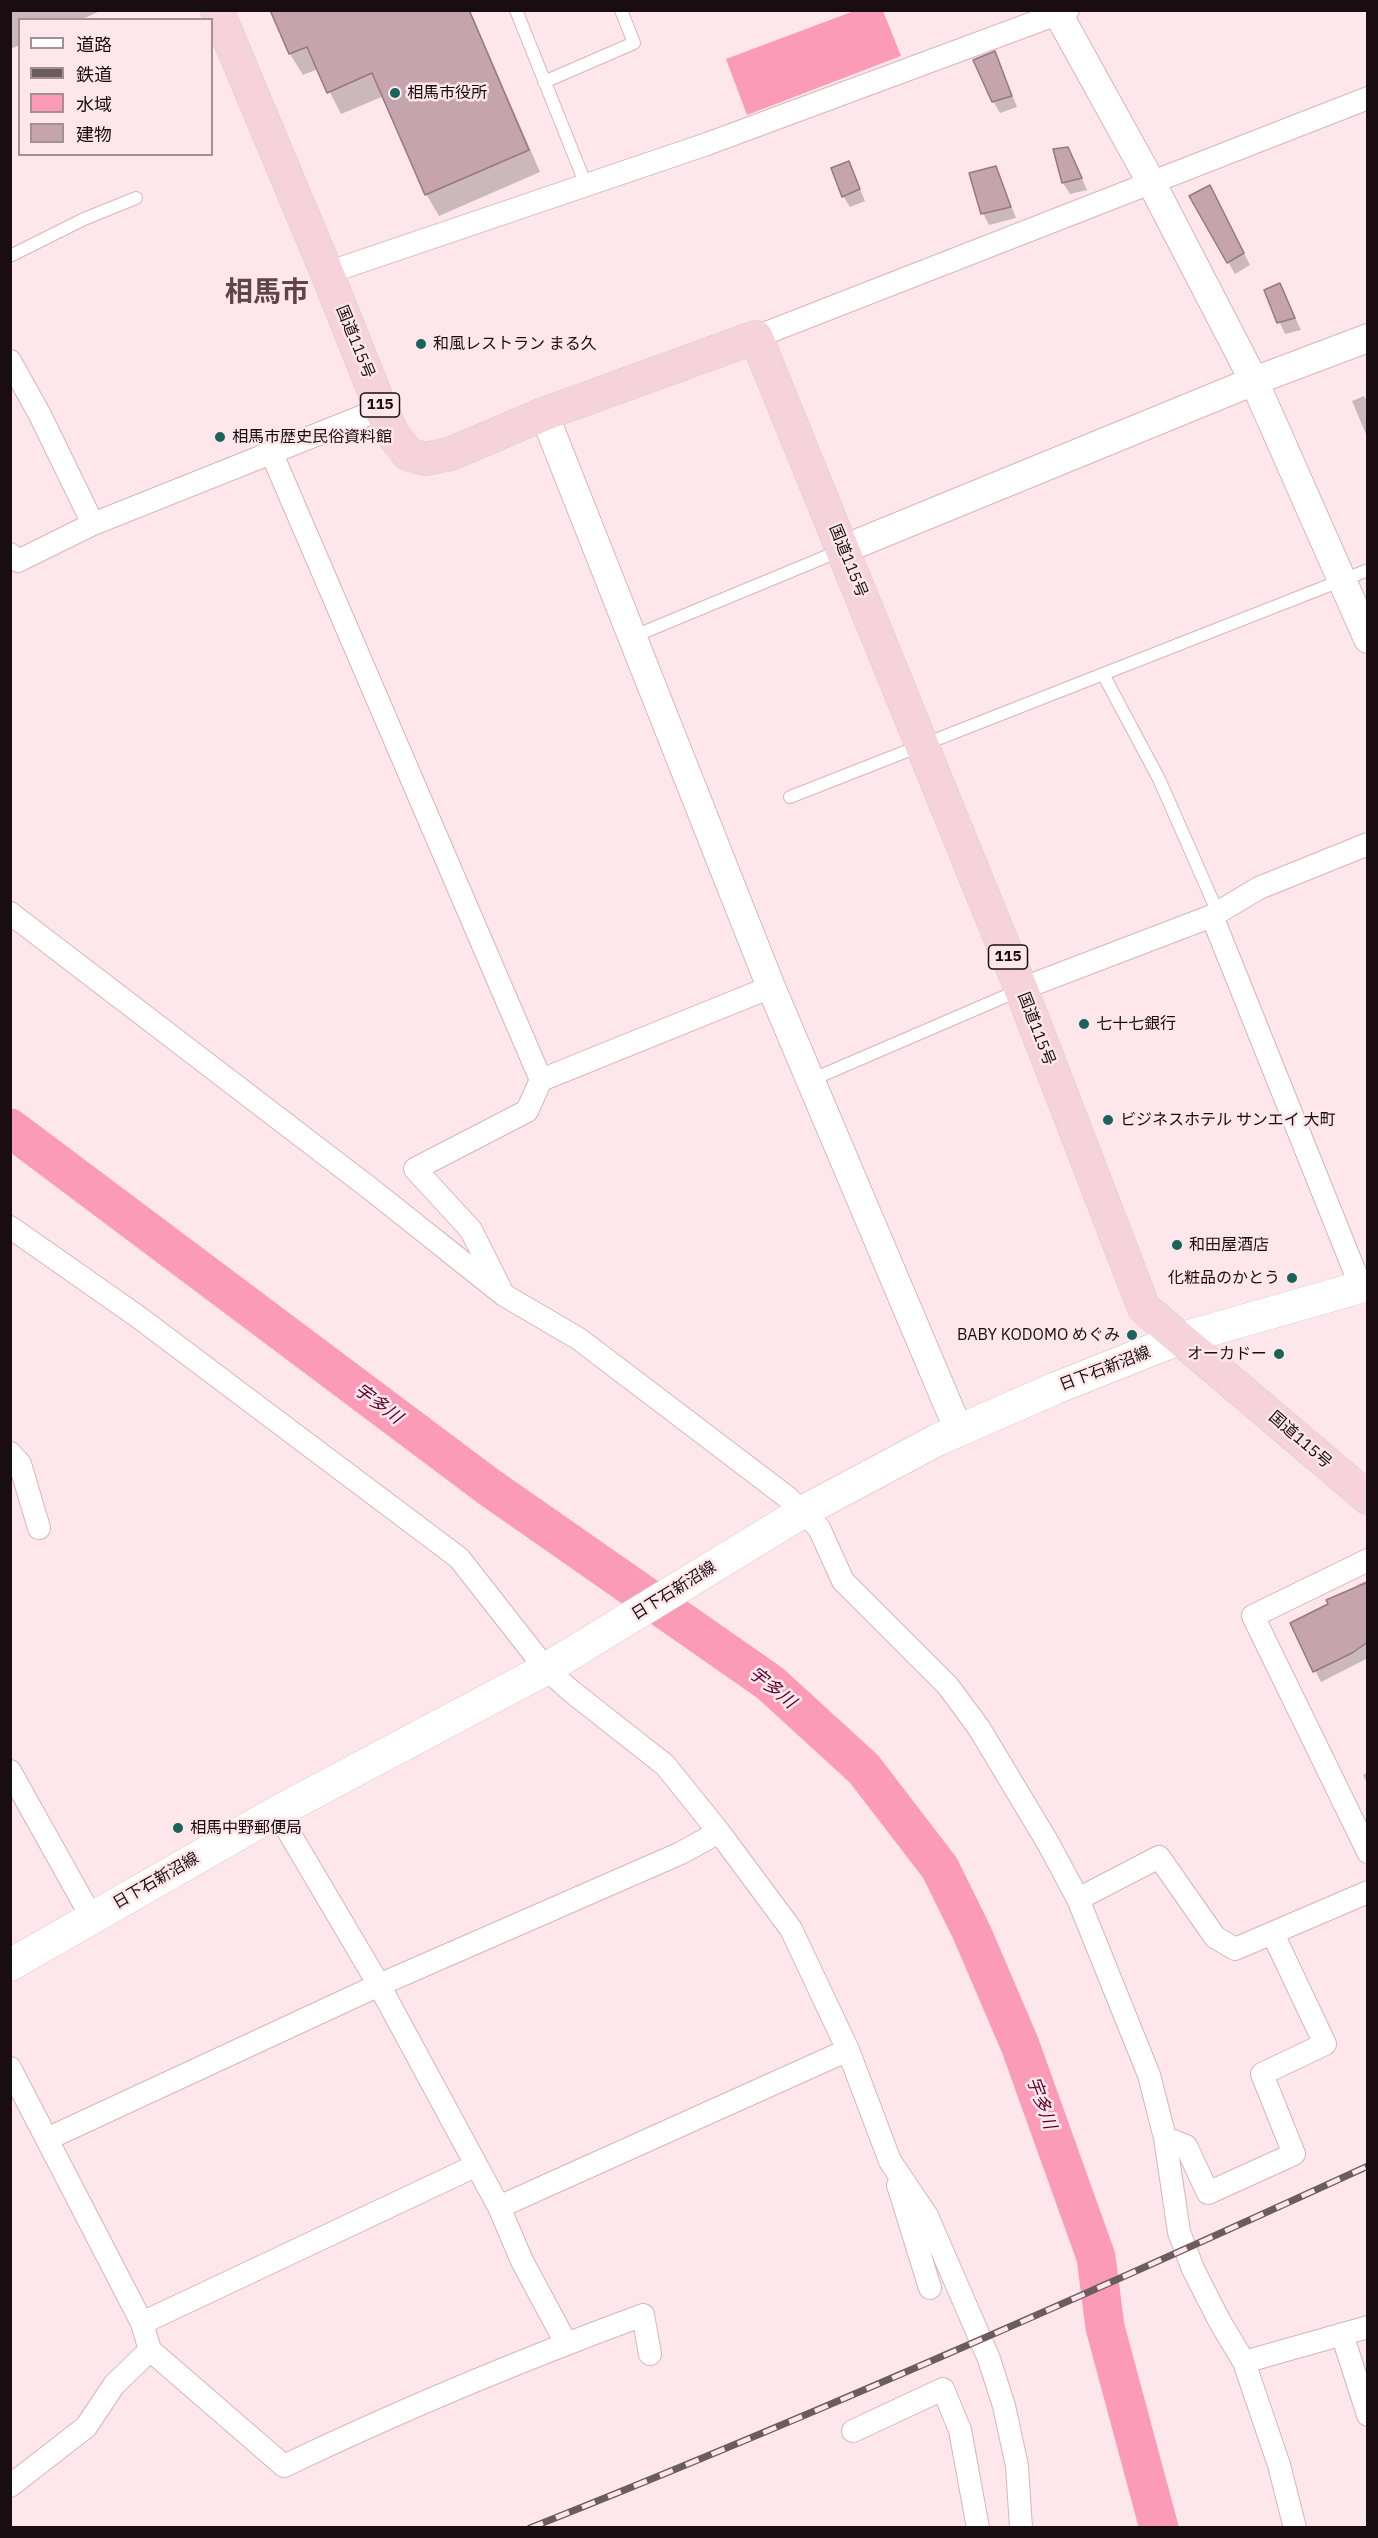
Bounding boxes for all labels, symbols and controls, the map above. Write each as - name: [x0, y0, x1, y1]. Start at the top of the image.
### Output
- legend: [18, 18, 213, 156]
- text: 道路: [76, 33, 112, 56]
- text: 鉄道: [76, 63, 112, 86]
- place label: 相馬市役所: [407, 83, 487, 103]
- marker: 相馬市役所: [388, 86, 402, 100]
- text: 水域: [76, 93, 112, 116]
- text: 建物: [76, 123, 112, 146]
- district label: 相馬市: [225, 276, 309, 310]
- street label: 国道115号: [332, 303, 378, 381]
- place label: 和風レストラン まる久: [433, 334, 597, 354]
- marker: 和風レストラン まる久: [414, 337, 428, 351]
- road number: 115: [360, 393, 400, 417]
- place label: 相馬市歴史民俗資料館: [232, 427, 392, 447]
- marker: 相馬市歴史民俗資料館: [213, 430, 227, 444]
- street label: 国道115号: [825, 522, 871, 600]
- road number: 115: [988, 945, 1028, 969]
- street label: 国道115号: [1013, 990, 1059, 1068]
- place label: 七十七銀行: [1096, 1014, 1176, 1034]
- marker: 七十七銀行: [1077, 1017, 1091, 1031]
- place label: ビジネスホテル サンエイ 大町: [1120, 1110, 1336, 1130]
- marker: ビジネスホテル サンエイ 大町: [1101, 1113, 1115, 1127]
- place label: 和田屋酒店: [1189, 1235, 1269, 1255]
- marker: 和田屋酒店: [1170, 1238, 1184, 1252]
- place label: 化粧品のかとう: [1168, 1268, 1280, 1288]
- marker: 化粧品のかとう: [1285, 1271, 1299, 1285]
- place label: BABY KODOMO めぐみ: [957, 1325, 1120, 1345]
- marker: BABY KODOMO めぐみ: [1125, 1328, 1139, 1342]
- street label: 日下石新沼線: [1057, 1343, 1153, 1395]
- place label: オーカドー: [1187, 1344, 1267, 1364]
- marker: オーカドー: [1272, 1347, 1286, 1361]
- water label: 宇多川: [350, 1379, 406, 1429]
- street label: 国道115号: [1265, 1408, 1335, 1472]
- street label: 日下石新沼線: [628, 1557, 720, 1625]
- water label: 宇多川: [744, 1663, 800, 1713]
- place label: 相馬中野郵便局: [190, 1818, 302, 1838]
- marker: 相馬中野郵便局: [171, 1821, 185, 1835]
- street label: 日下石新沼線: [110, 1849, 202, 1913]
- water label: 宇多川: [1022, 2074, 1060, 2132]

